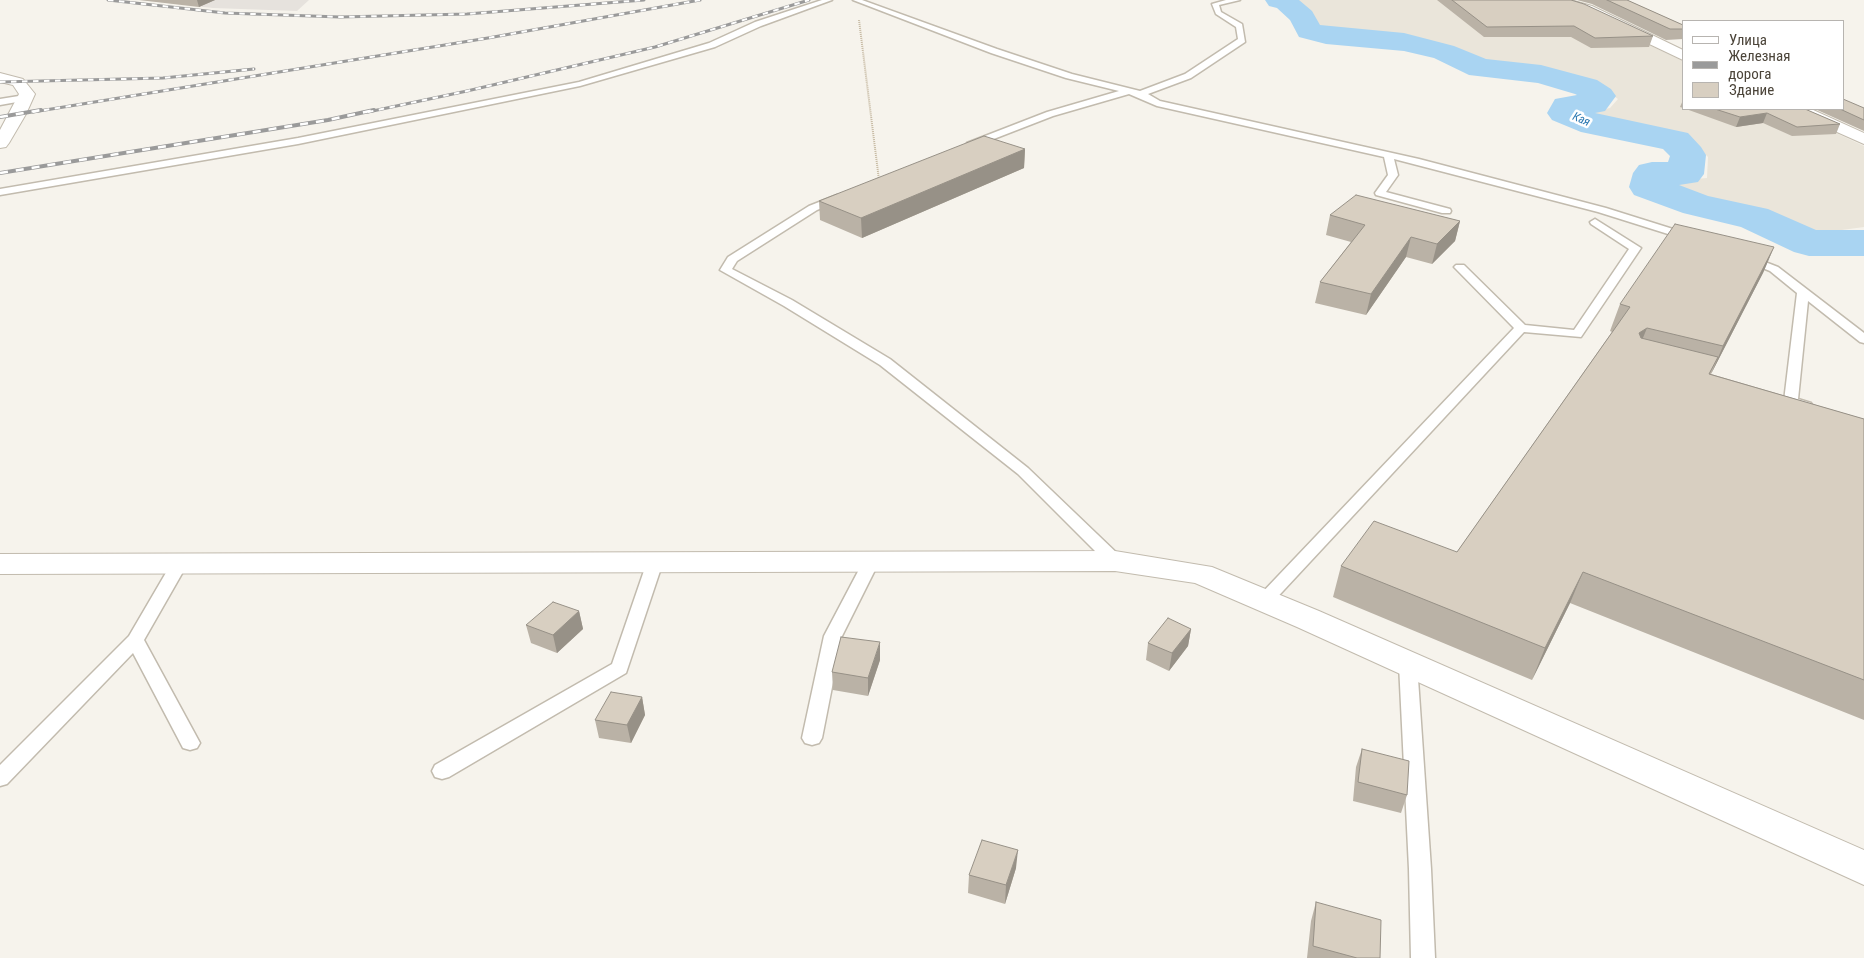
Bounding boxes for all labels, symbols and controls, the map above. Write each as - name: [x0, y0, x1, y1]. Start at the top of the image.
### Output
- legend: [1682, 20, 1844, 110]
- text: Улица: [1729, 31, 1767, 49]
- text: Железная дорога: [1728, 47, 1790, 83]
- text: Здание: [1729, 81, 1774, 99]
- water label: Кая: [1570, 110, 1592, 130]

